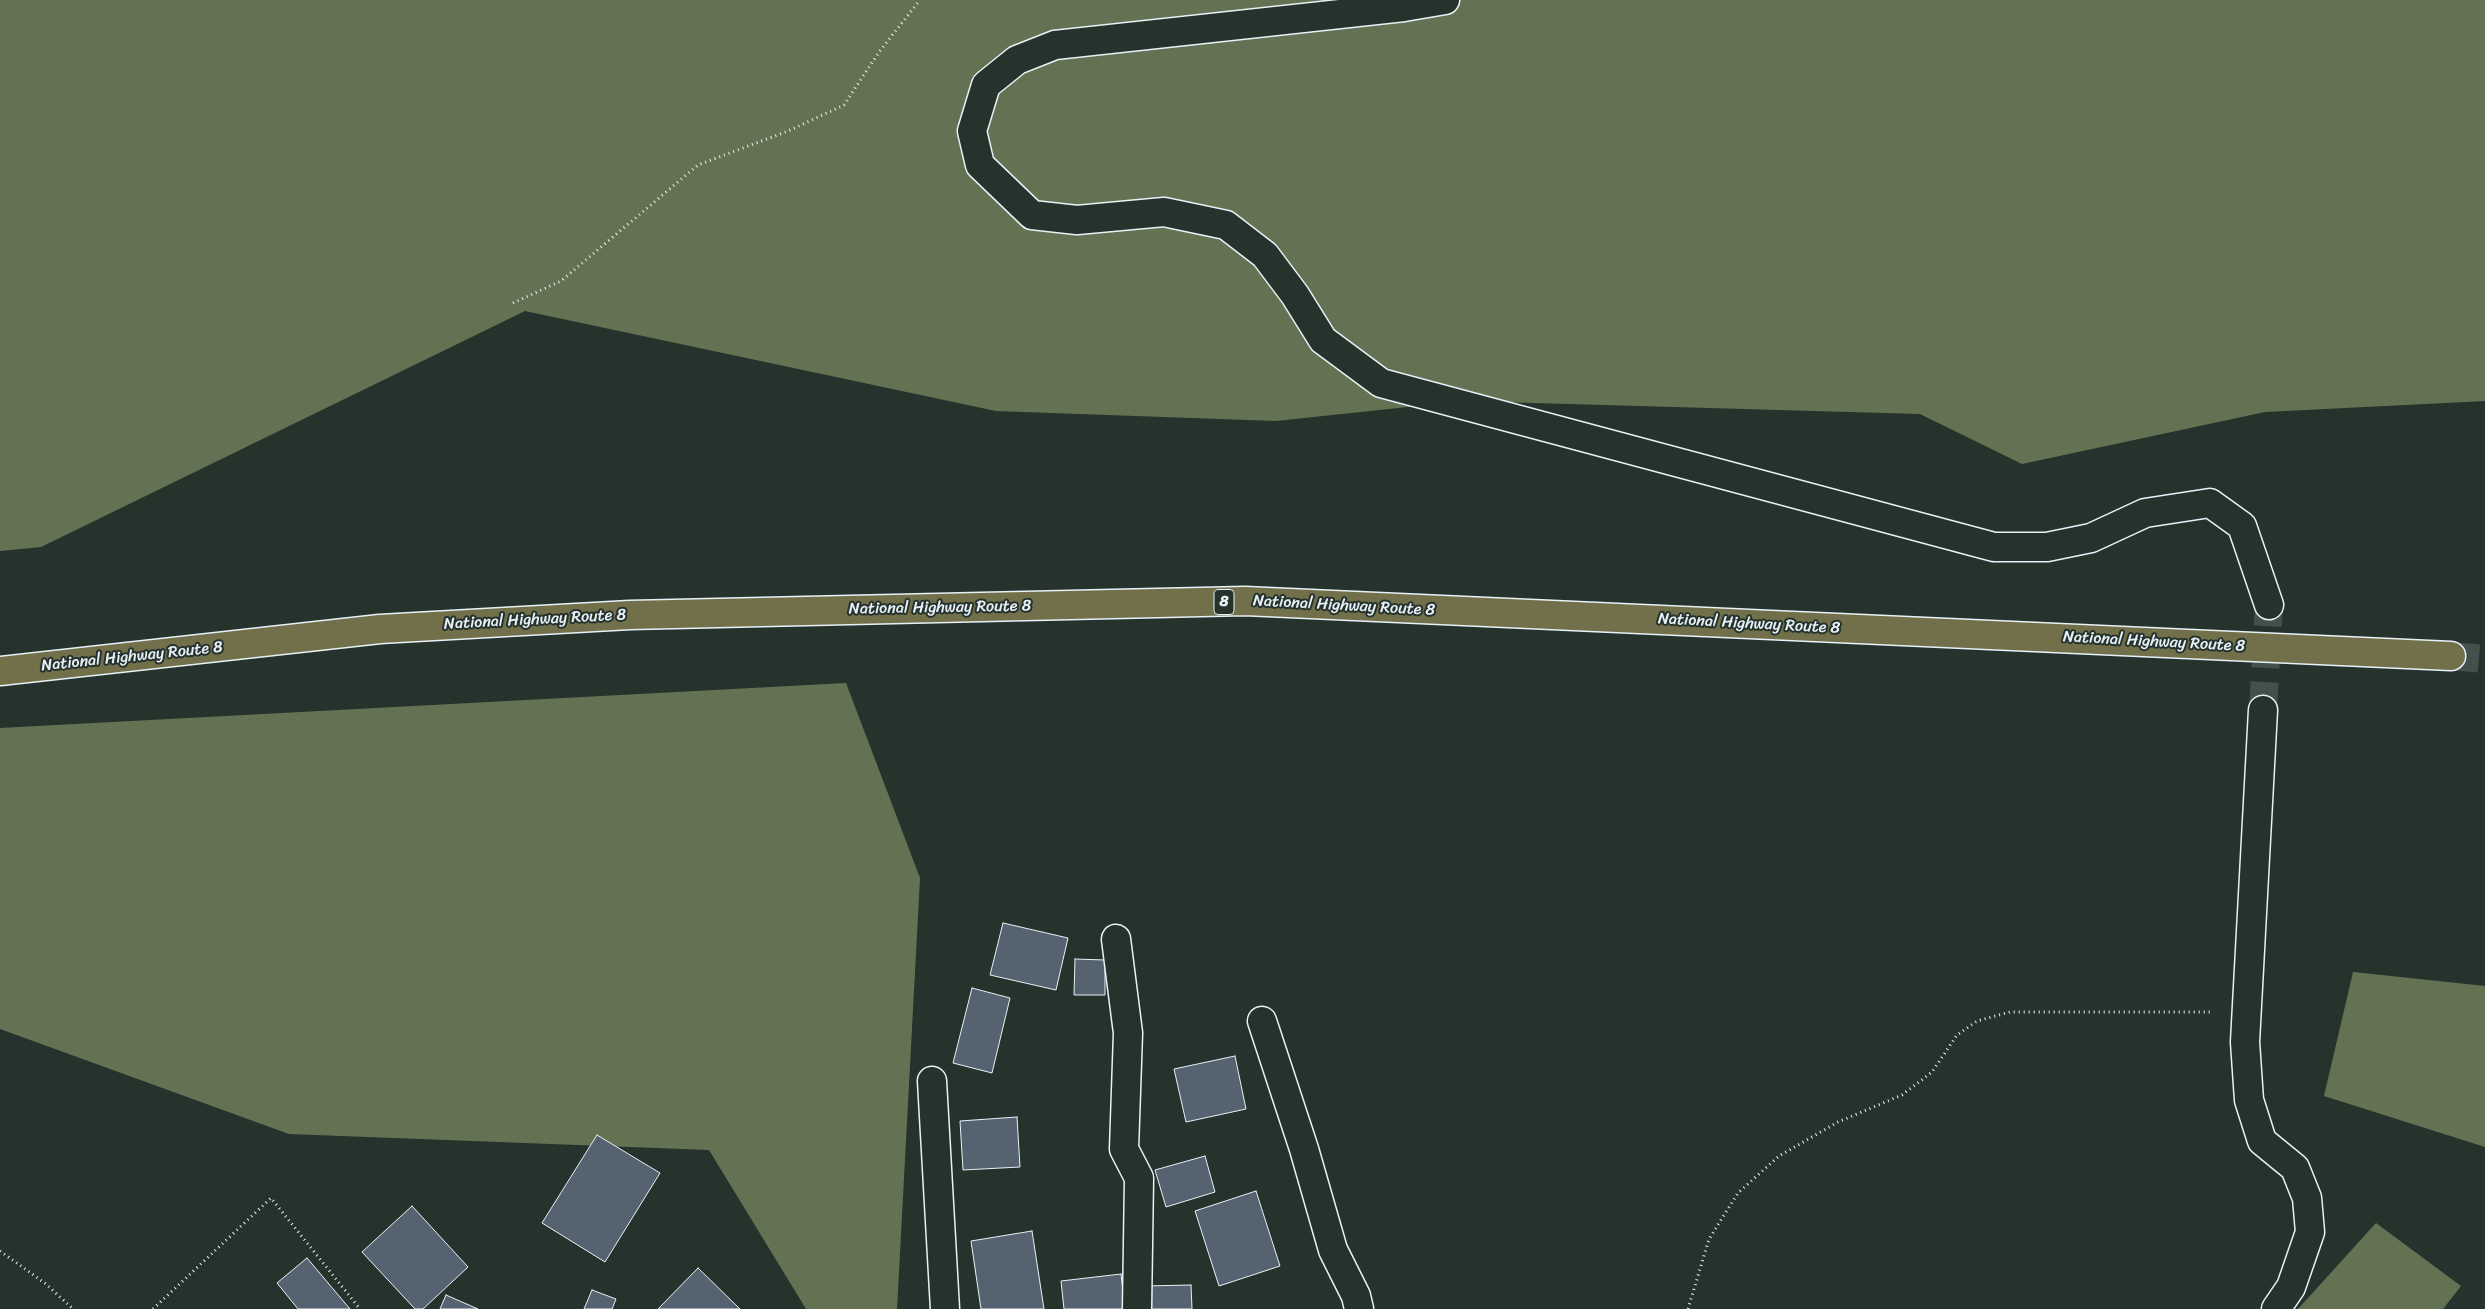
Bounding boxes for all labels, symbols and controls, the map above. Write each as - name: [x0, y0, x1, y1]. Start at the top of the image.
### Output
- road number: 8: [1214, 590, 1234, 614]
- street label: National Highway Route 8: [1252, 592, 1436, 620]
- street label: National Highway Route 8: [849, 597, 1031, 619]
- street label: National Highway Route 8: [443, 606, 627, 634]
- street label: National Highway Route 8: [1657, 610, 1841, 638]
- street label: National Highway Route 8: [2062, 628, 2246, 656]
- street label: National Highway Route 8: [40, 638, 224, 676]

